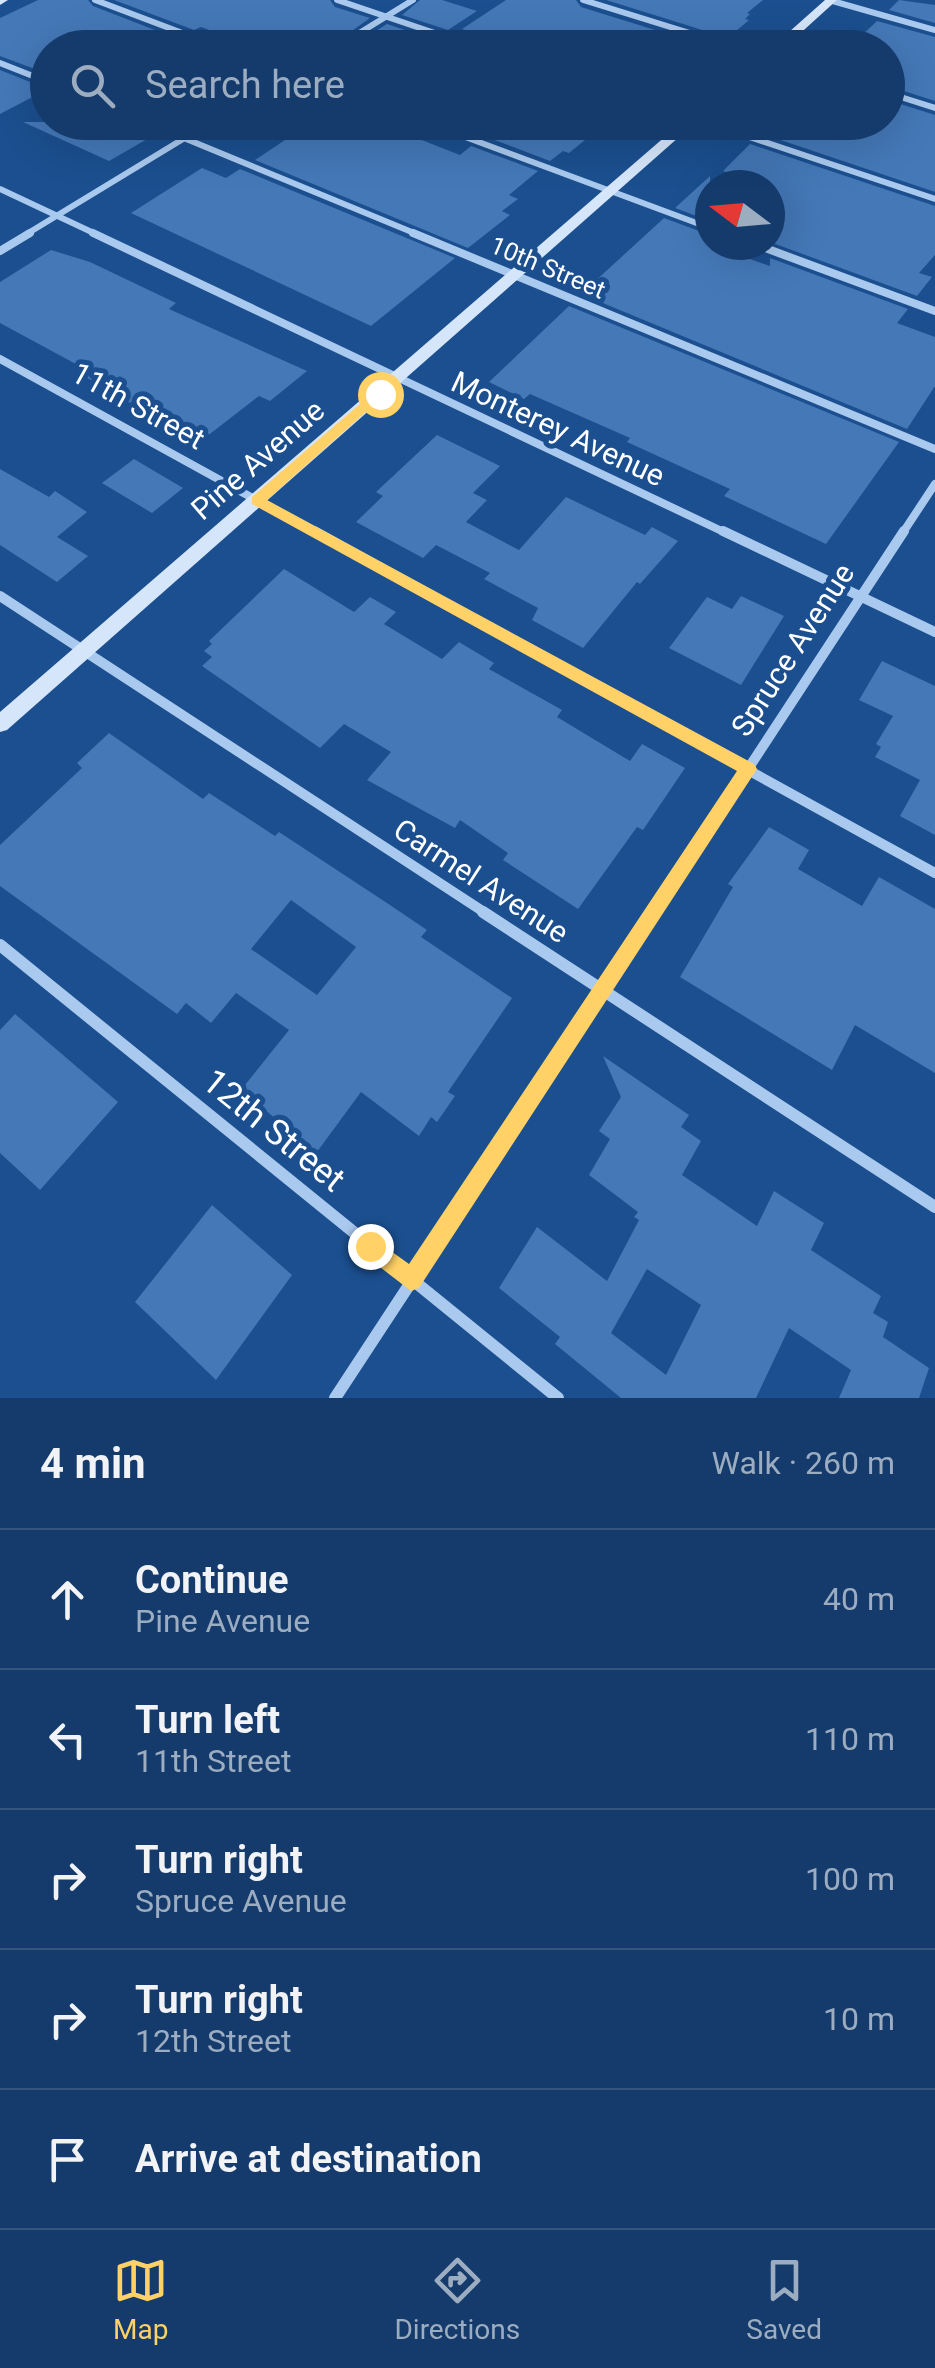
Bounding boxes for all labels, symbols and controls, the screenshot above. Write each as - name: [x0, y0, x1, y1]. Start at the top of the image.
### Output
- search box: [30, 30, 905, 140]
- icon: search: [65, 58, 120, 113]
- text: Search here: [145, 63, 345, 107]
- north arrow: [695, 170, 785, 260]
- street label: 10th Street: [486, 230, 610, 305]
- street label: 11th Street: [66, 355, 211, 456]
- street label: Monterey Avenue: [446, 364, 670, 493]
- route start: [358, 372, 404, 418]
- street label: Pine Avenue: [184, 393, 331, 527]
- street label: Spruce Avenue: [724, 557, 861, 743]
- street label: Carmel Avenue: [387, 811, 575, 950]
- street label: 12th Street: [194, 1061, 353, 1200]
- route end: [348, 1224, 394, 1270]
- text: 4 min: [40, 1439, 146, 1488]
- text: Walk · 260 m: [712, 1444, 895, 1482]
- text: Continue: [135, 1558, 289, 1602]
- icon: ahead: [40, 1572, 95, 1627]
- text: 40 m: [823, 1580, 895, 1618]
- text: Pine Avenue: [135, 1602, 310, 1640]
- text: Turn left: [135, 1698, 280, 1742]
- icon: left: [40, 1712, 95, 1767]
- text: 110 m: [805, 1720, 895, 1758]
- text: 11th Street: [135, 1742, 291, 1780]
- text: Turn right: [135, 1838, 303, 1882]
- icon: right: [40, 1852, 95, 1907]
- text: 100 m: [805, 1860, 895, 1898]
- text: Spruce Avenue: [135, 1882, 347, 1920]
- text: Turn right: [135, 1978, 303, 2022]
- icon: right: [40, 1992, 95, 2047]
- text: 10 m: [823, 2000, 895, 2038]
- text: 12th Street: [135, 2022, 291, 2060]
- icon: arrive: [40, 2132, 95, 2187]
- text: Arrive at destination: [135, 2137, 482, 2181]
- tab: Map: [113, 2253, 168, 2346]
- tab: Directions: [394, 2253, 520, 2346]
- tab: Saved: [746, 2253, 822, 2346]

